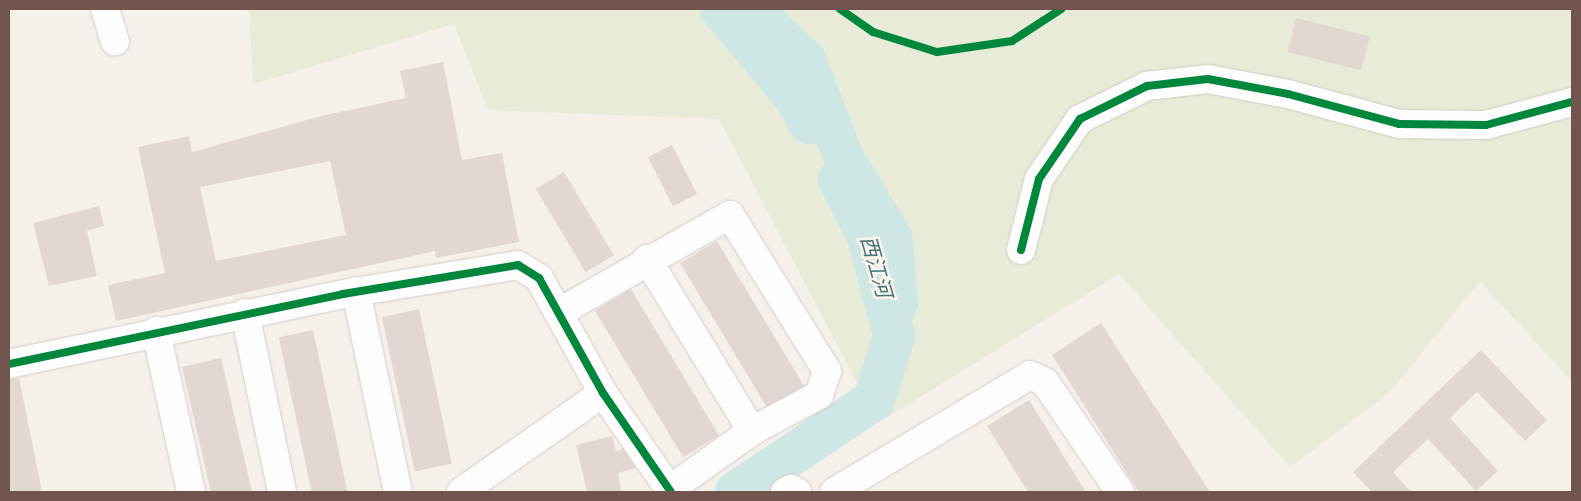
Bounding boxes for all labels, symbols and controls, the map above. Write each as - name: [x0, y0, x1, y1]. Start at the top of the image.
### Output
- water label: 西江河: [854, 233, 896, 301]

